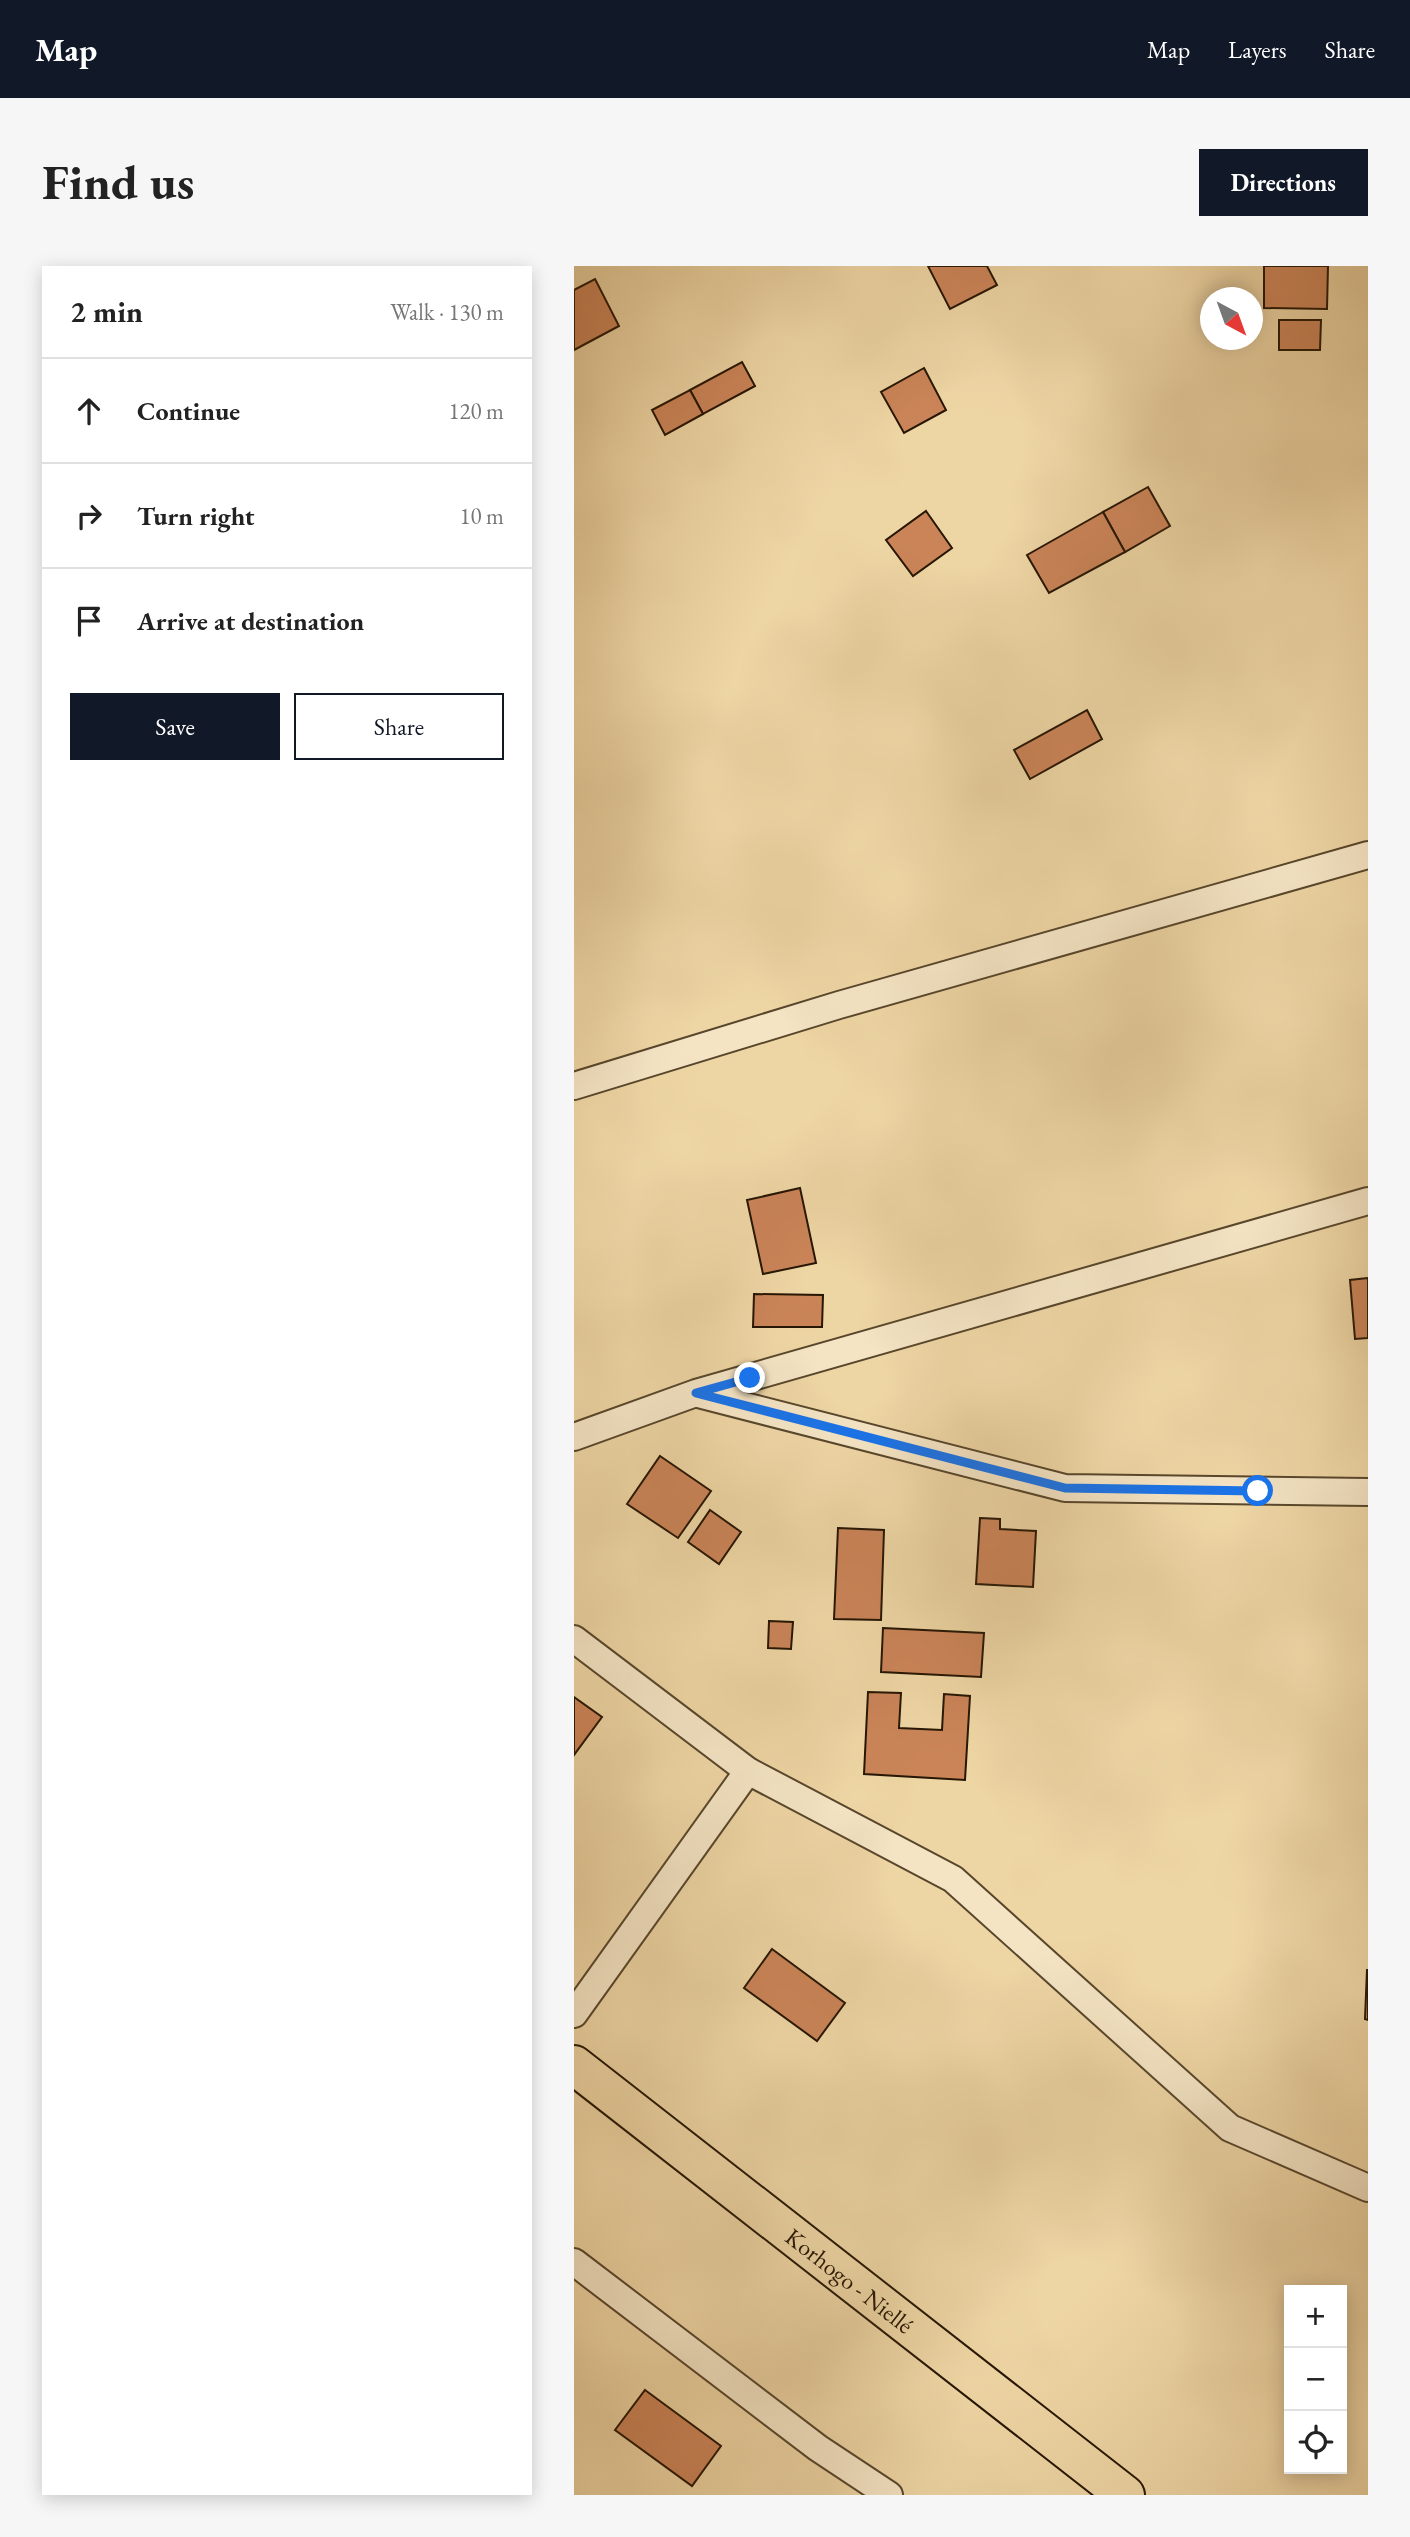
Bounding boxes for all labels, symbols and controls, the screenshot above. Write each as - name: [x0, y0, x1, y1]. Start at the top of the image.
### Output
- text: Map: [35, 28, 97, 71]
- text: Map: [1147, 34, 1190, 65]
- text: Layers: [1228, 34, 1287, 65]
- text: Share: [1325, 34, 1375, 65]
- button: Directions: [1199, 149, 1368, 216]
- text: Find us: [42, 150, 194, 214]
- north arrow: [1200, 287, 1263, 350]
- text: 2 min: [70, 292, 143, 331]
- text: Walk · 130 m: [390, 297, 504, 327]
- icon: ahead: [70, 392, 108, 430]
- text: Continue: [137, 394, 240, 428]
- text: 120 m: [448, 396, 504, 426]
- icon: right: [70, 497, 108, 535]
- text: Turn right: [137, 499, 255, 533]
- text: 10 m: [459, 501, 504, 531]
- icon: arrive: [70, 602, 108, 640]
- text: Arrive at destination: [137, 604, 364, 638]
- button: Save: [70, 693, 280, 760]
- button: Share: [294, 693, 504, 760]
- route end: [734, 1362, 765, 1393]
- route start: [1242, 1475, 1273, 1506]
- street label: Korhogo - Niellé: [780, 2221, 920, 2340]
- map controls: [1284, 2285, 1347, 2474]
- button: +: [1284, 2285, 1347, 2348]
- button: −: [1284, 2348, 1347, 2411]
- button: locate: [1284, 2411, 1347, 2474]

